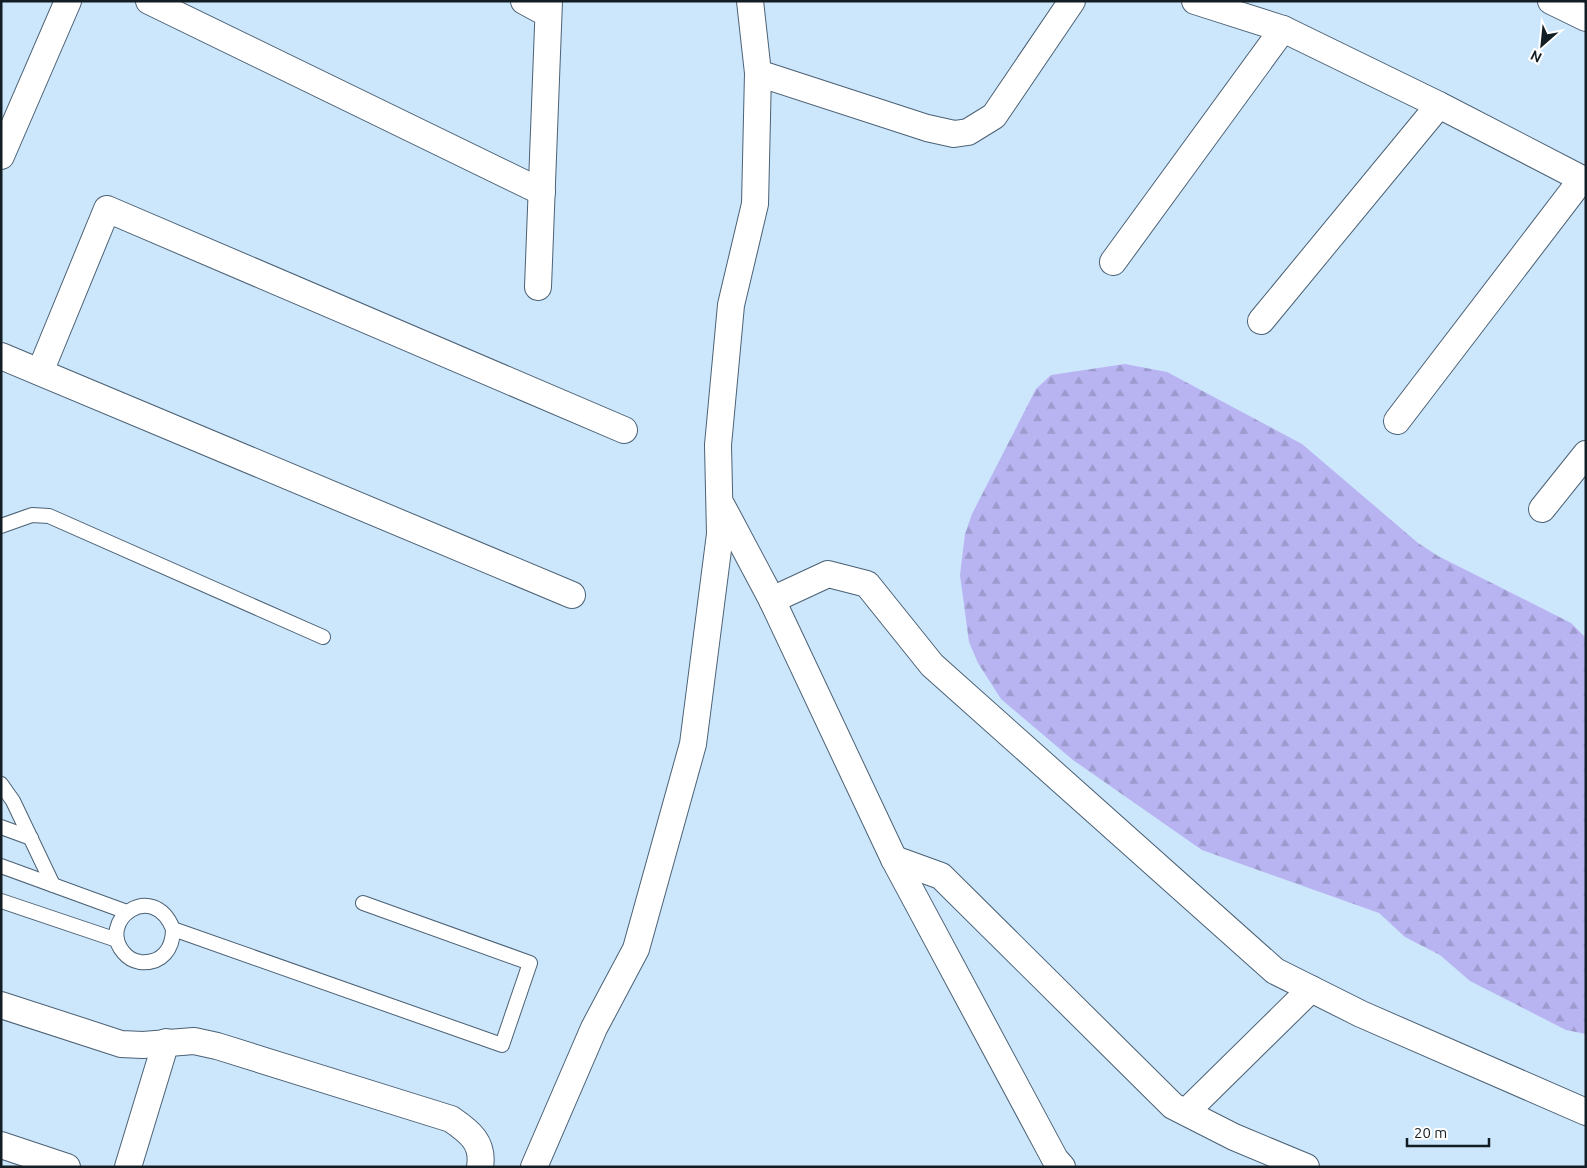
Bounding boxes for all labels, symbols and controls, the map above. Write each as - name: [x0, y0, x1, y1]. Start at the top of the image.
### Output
- north arrow: [1517, 20, 1567, 70]
- text: N: [1528, 47, 1544, 66]
- scale bar: [1407, 1116, 1490, 1148]
- text: 20 m: [1414, 1124, 1447, 1141]

